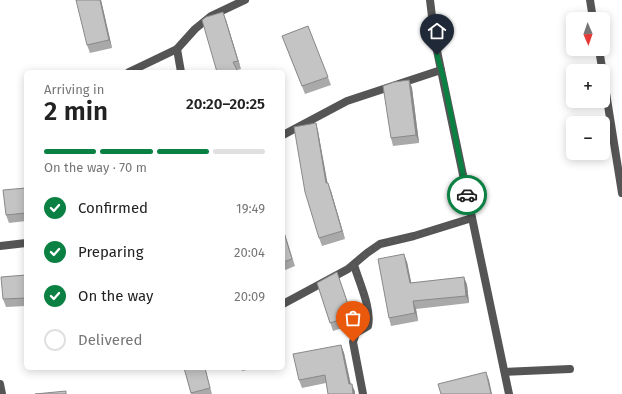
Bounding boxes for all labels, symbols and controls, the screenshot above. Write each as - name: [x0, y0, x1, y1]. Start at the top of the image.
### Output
- north arrow: [566, 12, 610, 56]
- map controls: [566, 12, 610, 160]
- pin: [420, 14, 454, 55]
- icon: home: [426, 20, 448, 42]
- button: +: [566, 64, 610, 108]
- text: Arriving in: [44, 82, 104, 97]
- text: 20:20–20:25: [186, 95, 265, 113]
- text: 2 min: [44, 96, 108, 127]
- button: −: [566, 116, 610, 160]
- text: On the way · 70 m: [44, 160, 147, 175]
- courier: [447, 175, 487, 215]
- icon: car: [456, 184, 478, 206]
- icon: check: [44, 197, 66, 219]
- text: Confirmed: [78, 199, 148, 217]
- text: 19:49: [236, 201, 265, 216]
- icon: check: [44, 241, 66, 263]
- text: Preparing: [78, 243, 143, 261]
- text: 20:04: [234, 245, 265, 260]
- icon: check: [44, 285, 66, 307]
- text: On the way: [78, 287, 153, 305]
- text: 20:09: [234, 289, 265, 304]
- pin: [336, 301, 370, 342]
- icon: bag: [342, 307, 364, 329]
- text: Delivered: [78, 331, 142, 349]

